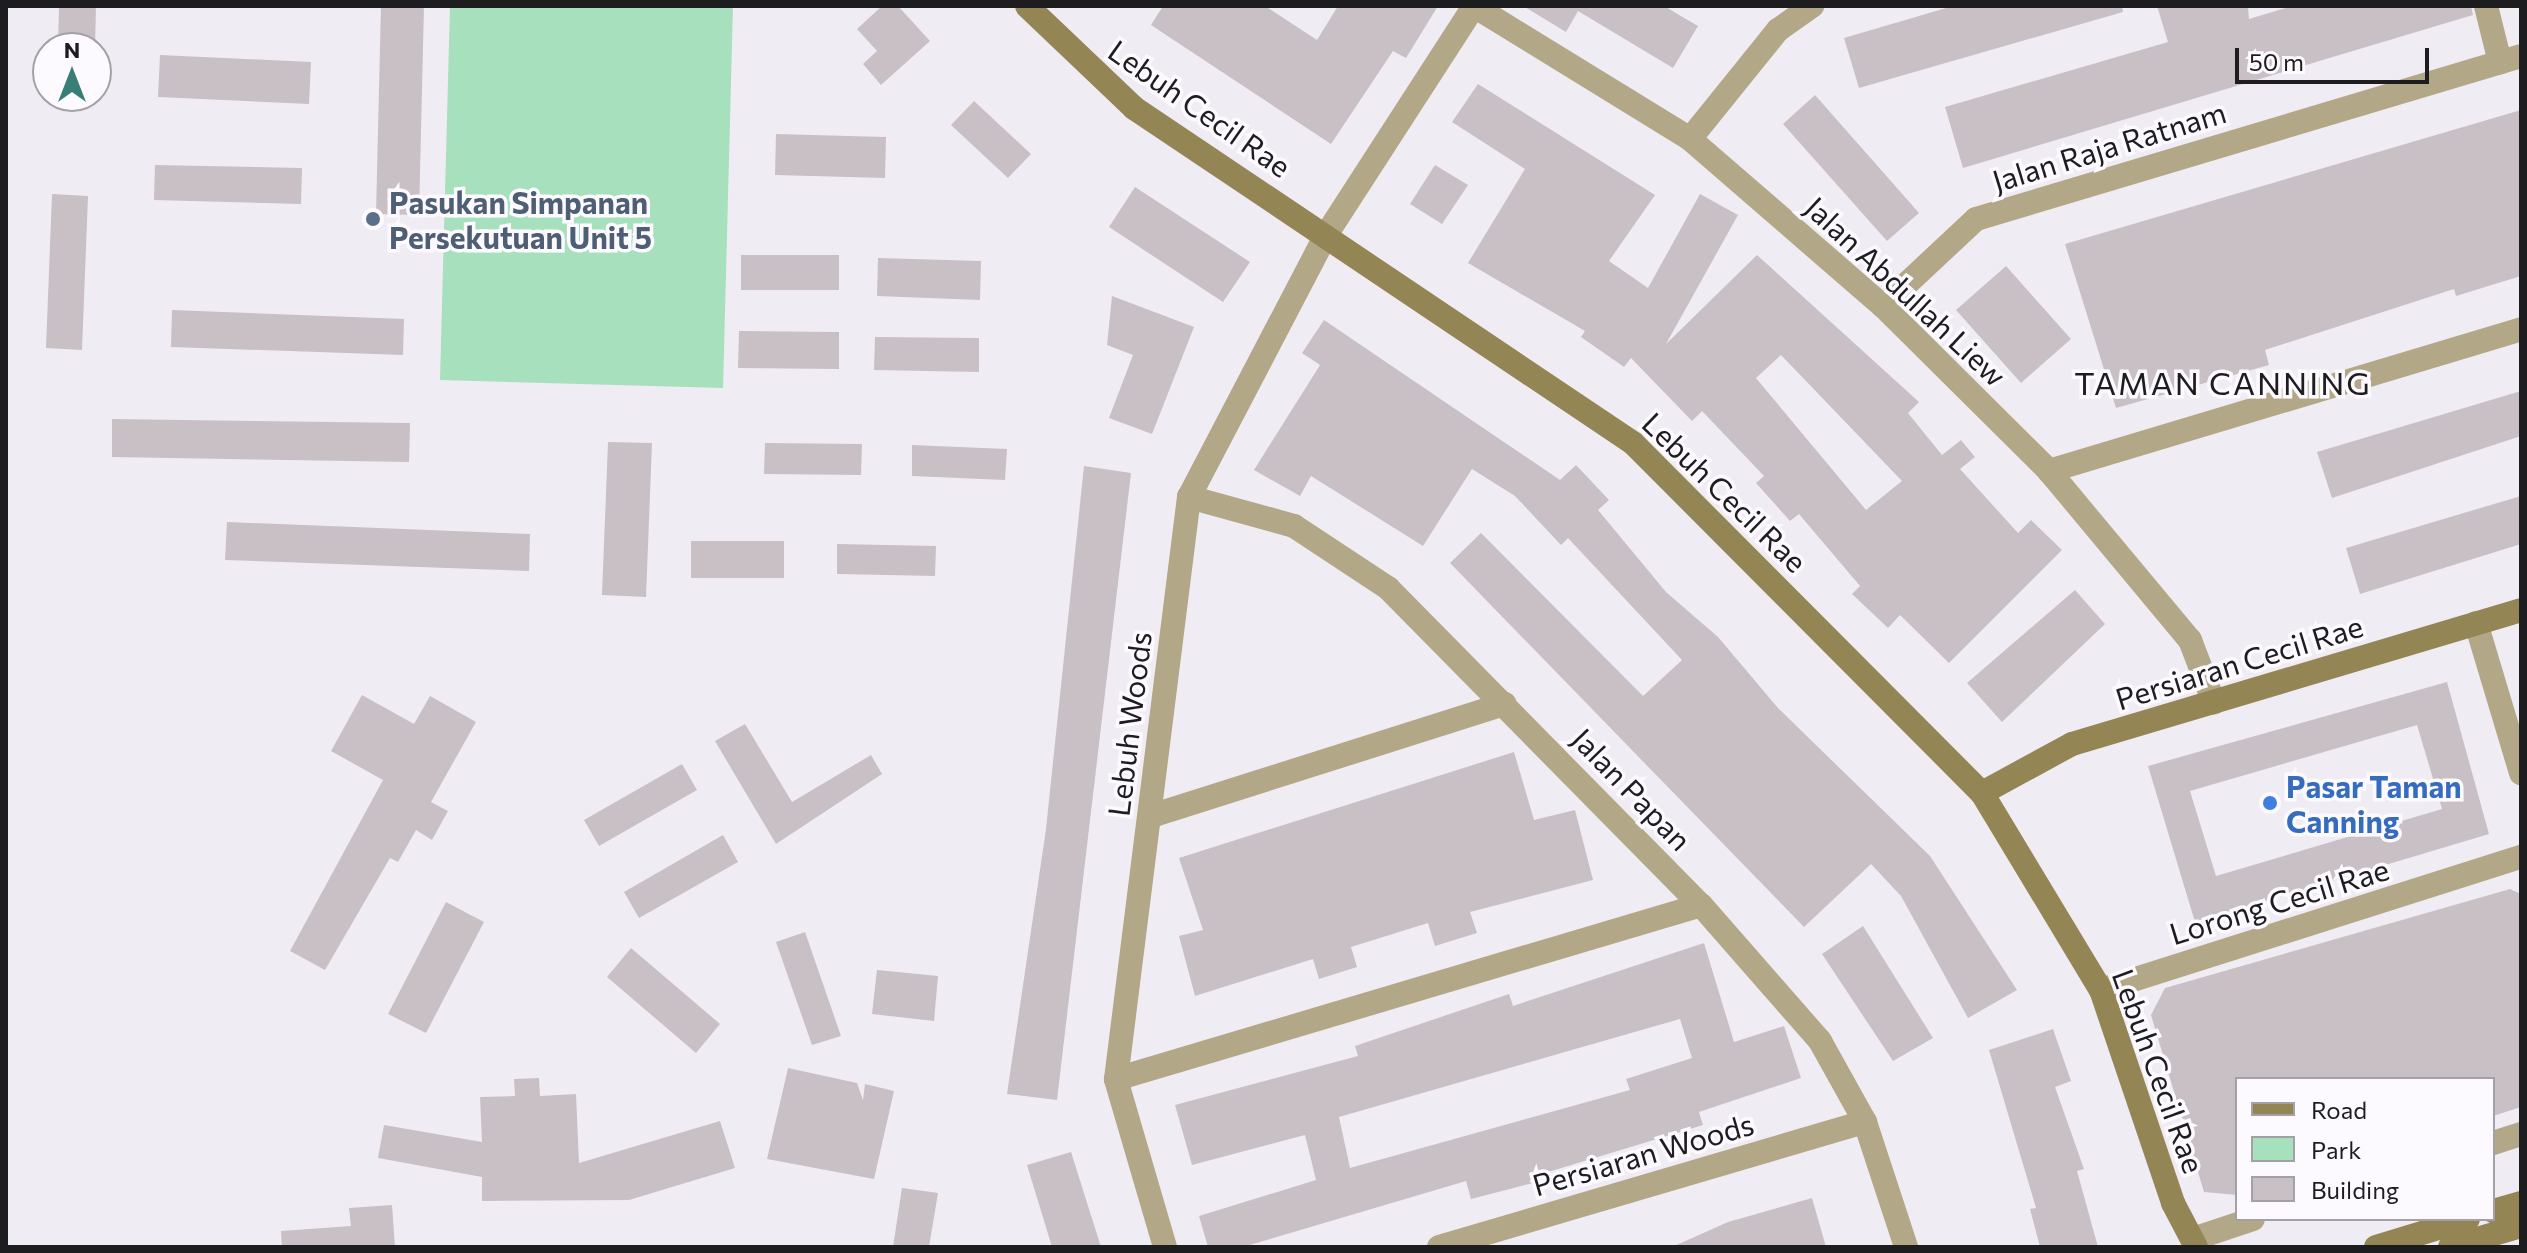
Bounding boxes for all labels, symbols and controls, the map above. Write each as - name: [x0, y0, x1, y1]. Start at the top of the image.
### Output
- north arrow: [32, 32, 112, 112]
- street label: Lebuh Cecil Rae: [1102, 32, 1298, 184]
- scale bar: [2239, 32, 2433, 82]
- text: N: [64, 36, 80, 63]
- text: 50 m: [2249, 47, 2304, 76]
- street label: Jalan Raja Ratnam: [1988, 93, 2230, 199]
- place label: Pasukan Simpanan Persekutuan Unit 5: [389, 184, 652, 254]
- street label: Jalan Abdullah Liew: [1798, 189, 2014, 393]
- marker: Pasukan Simpanan Persekutuan Unit 5: [364, 210, 382, 228]
- district label: TAMAN CANNING: [2074, 363, 2372, 401]
- street label: Lebuh Cecil Rae: [1635, 405, 1815, 579]
- street label: Persiaran Cecil Rae: [2111, 607, 2367, 717]
- street label: Lebuh Woods: [1100, 630, 1158, 818]
- street label: Jalan Papan: [1565, 720, 1699, 858]
- place label: Pasar Taman Canning: [2286, 768, 2462, 838]
- marker: Pasar Taman Canning: [2261, 794, 2279, 812]
- street label: Lorong Cecil Rae: [2165, 851, 2393, 951]
- street label: Lebuh Cecil Rae: [2105, 964, 2213, 1178]
- legend: [2235, 1077, 2495, 1221]
- text: Road: [2311, 1095, 2367, 1124]
- street label: Persiaran Woods: [1528, 1105, 1758, 1203]
- text: Park: [2311, 1135, 2361, 1164]
- text: Building: [2311, 1175, 2399, 1204]

